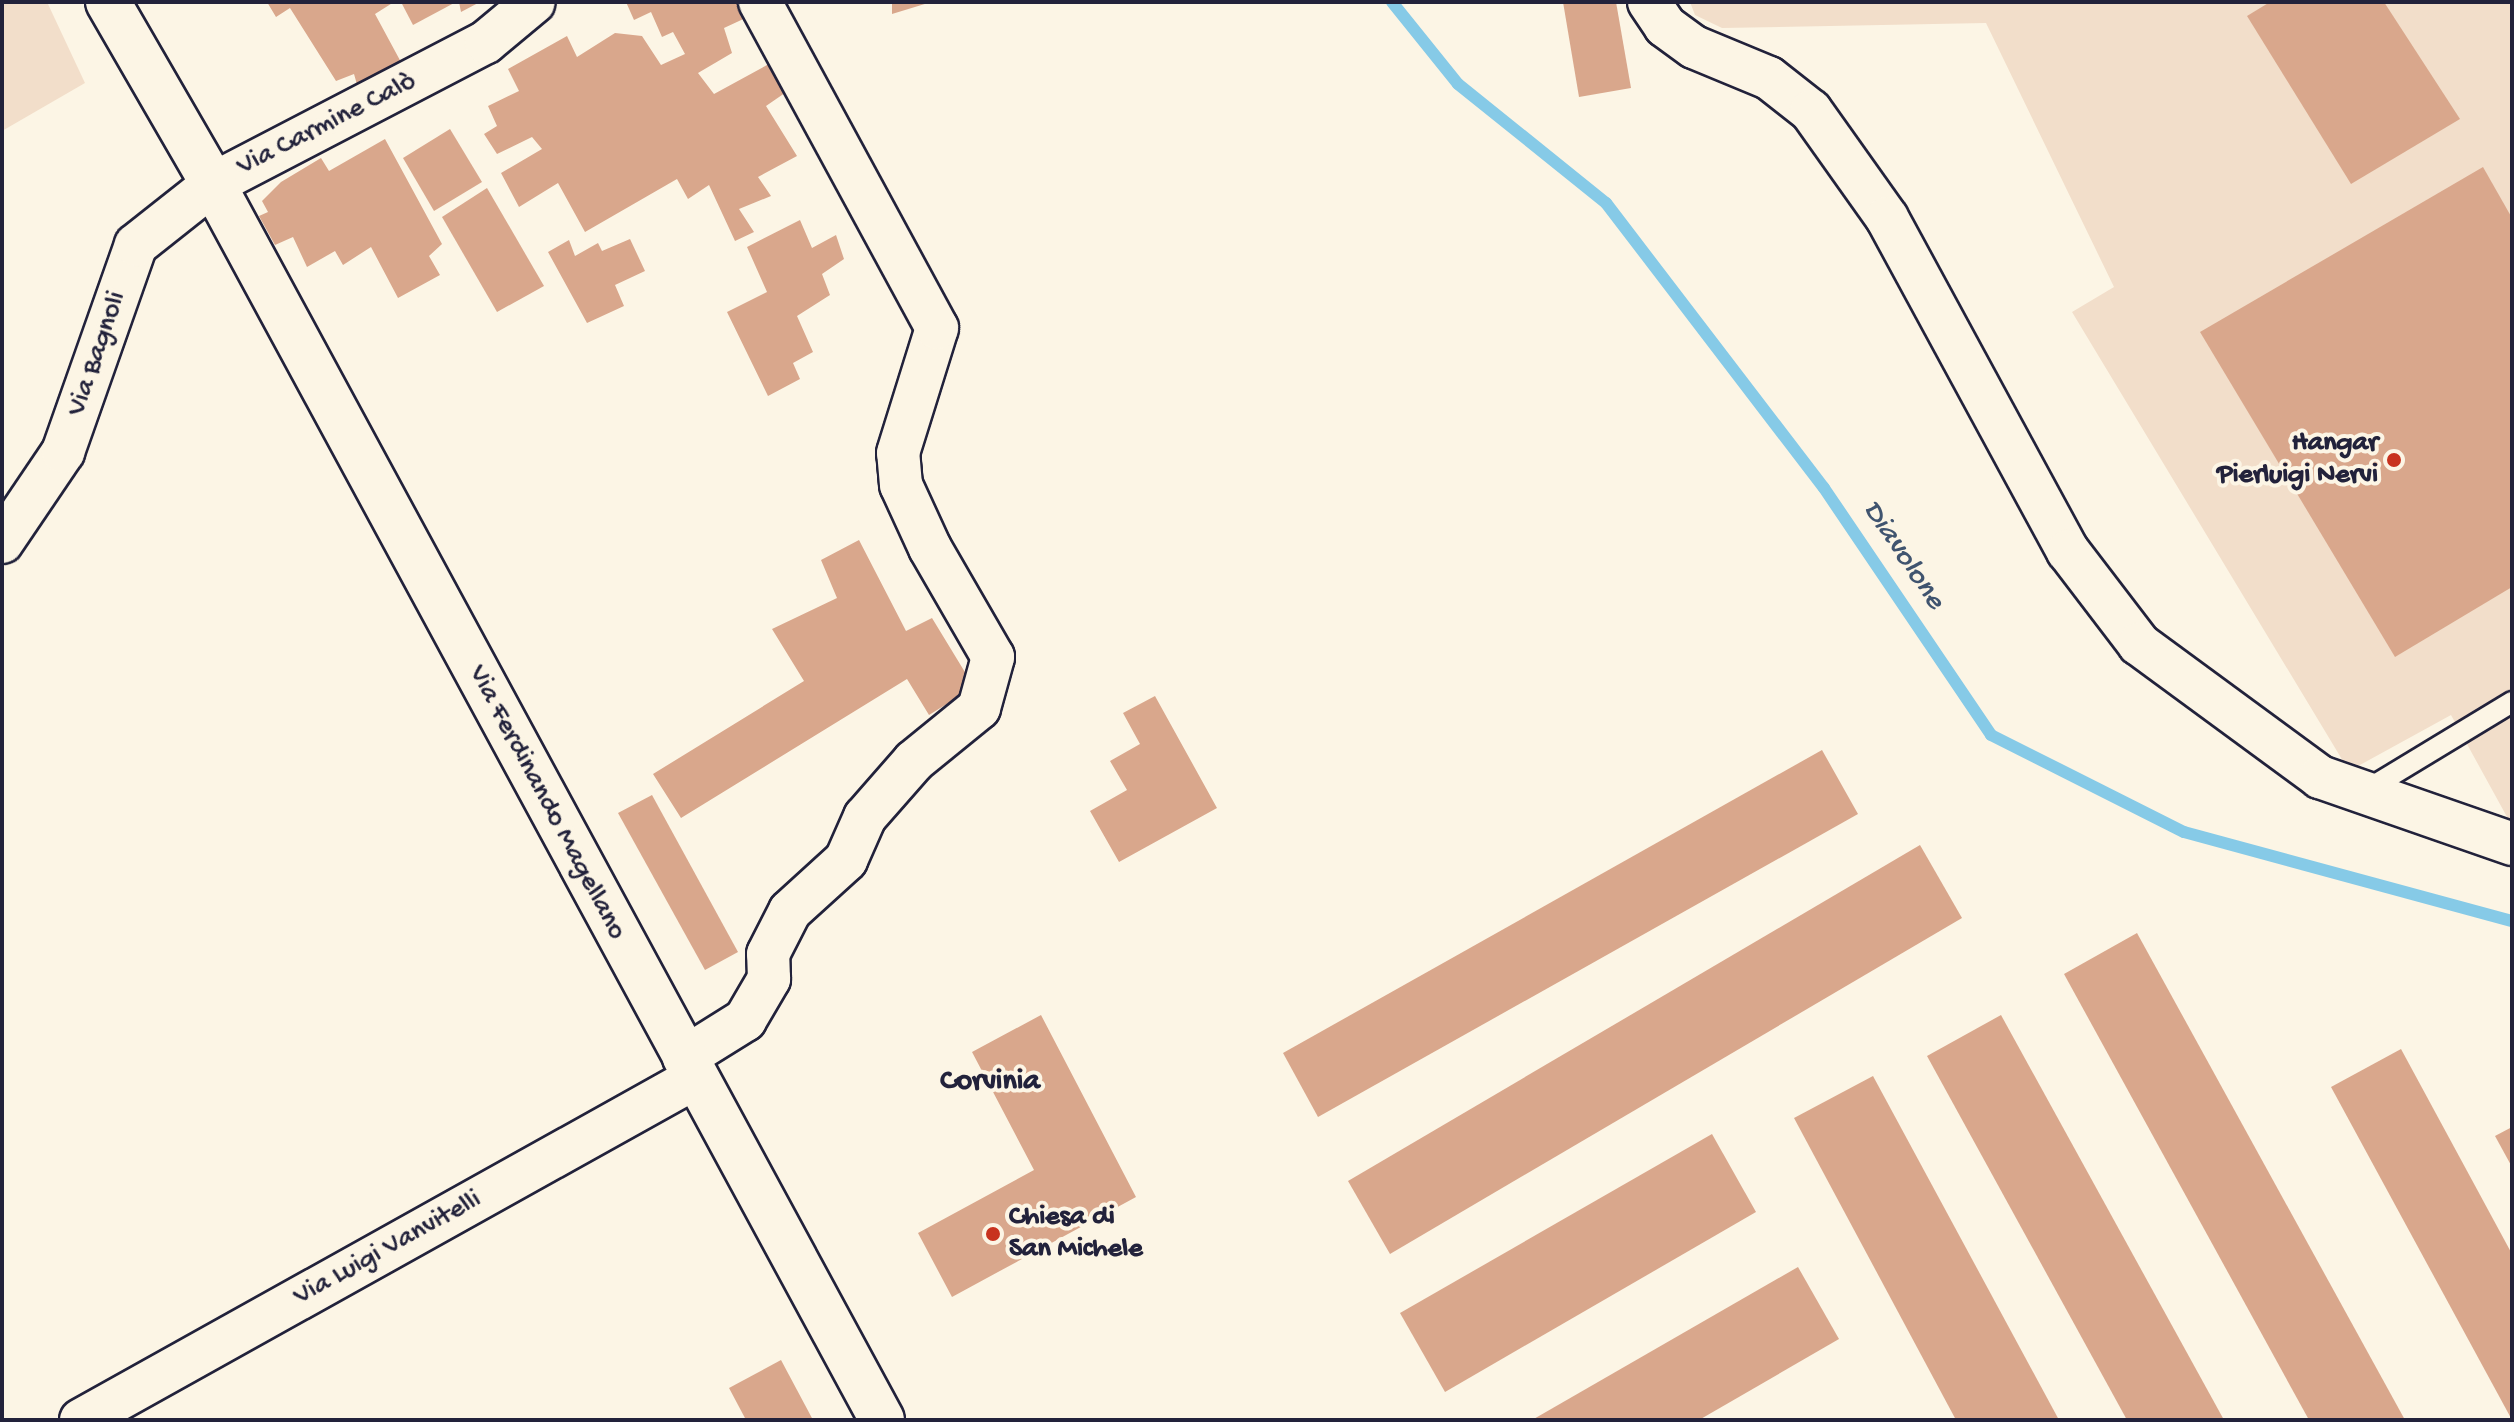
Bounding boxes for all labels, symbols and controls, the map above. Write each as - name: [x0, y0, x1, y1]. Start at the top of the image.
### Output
- street label: Via Carmine Calò: [232, 65, 422, 185]
- street label: Via Bagnoli: [61, 287, 135, 421]
- place label: Hangar Pierluigi Nervi: [2217, 427, 2378, 493]
- marker: Hangar Pierluigi Nervi: [2385, 451, 2403, 469]
- water label: Diavolone: [1853, 495, 1951, 617]
- street label: Via Ferdinando Magellano: [459, 660, 633, 946]
- district label: Corvinia: [940, 1065, 1040, 1101]
- street label: Via Luigi Vanvitelli: [288, 1184, 488, 1314]
- place label: Chiesa di San Michele: [1009, 1201, 1143, 1267]
- marker: Chiesa di San Michele: [984, 1225, 1002, 1243]

